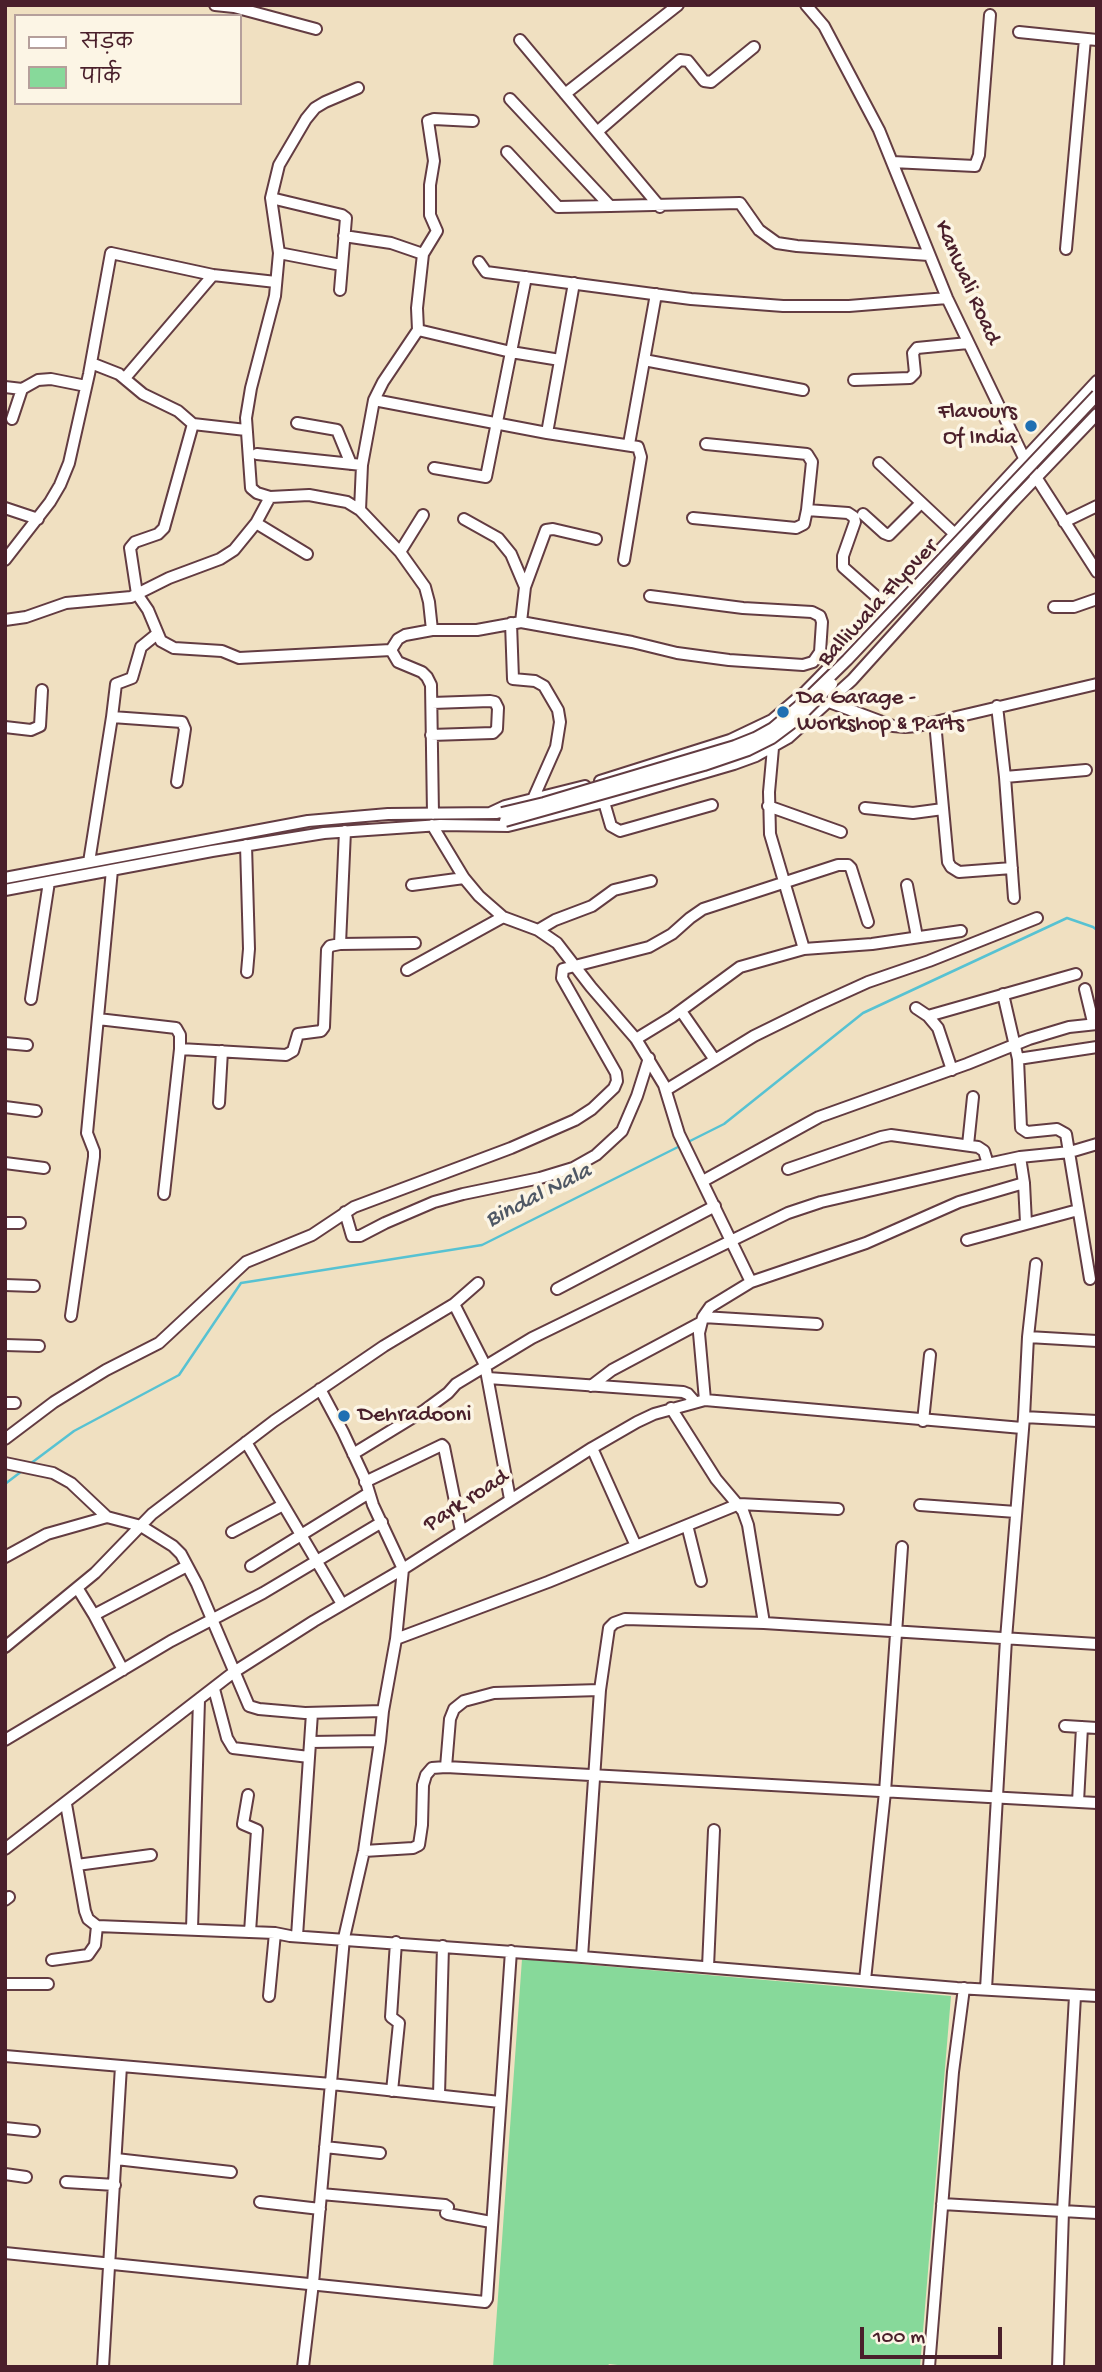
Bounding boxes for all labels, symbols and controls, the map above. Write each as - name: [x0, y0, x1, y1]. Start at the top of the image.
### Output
- legend: [14, 14, 242, 105]
- text: सड़क: [81, 32, 133, 57]
- text: पार्क: [81, 67, 121, 92]
- street label: Kanwali Road: [926, 217, 1006, 349]
- place label: Flavours Of India: [938, 399, 1017, 453]
- marker: Flavours Of India: [1023, 418, 1039, 434]
- street label: Balliwala Flyover: [813, 535, 945, 673]
- place label: Da Garage - Workshop & Parts: [797, 685, 964, 739]
- marker: Da Garage - Workshop & Parts: [775, 704, 791, 720]
- water label: Bindal Nala: [481, 1158, 597, 1236]
- place label: Dehradooni: [358, 1402, 471, 1430]
- marker: Dehradooni: [336, 1408, 352, 1424]
- street label: Park road: [419, 1464, 515, 1540]
- scale bar: [864, 2312, 1006, 2356]
- text: 100 m: [873, 2326, 925, 2351]

